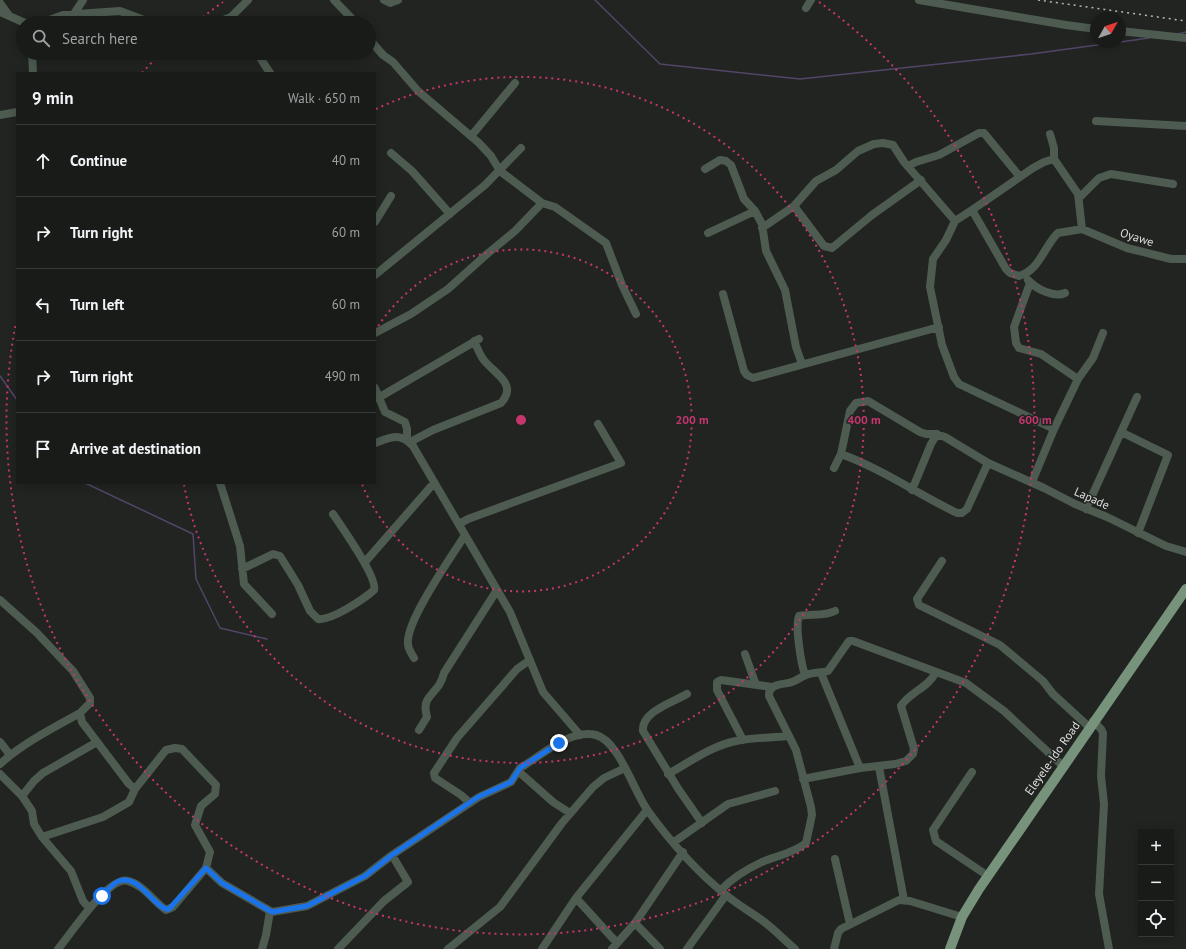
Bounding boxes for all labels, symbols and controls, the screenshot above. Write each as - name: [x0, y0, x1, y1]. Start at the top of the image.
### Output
- north arrow: [1090, 12, 1126, 48]
- search box: [16, 16, 376, 60]
- icon: search: [30, 27, 52, 49]
- text: Search here: [62, 29, 138, 48]
- text: 9 min: [32, 87, 73, 109]
- text: Walk · 650 m: [288, 90, 360, 107]
- icon: ahead: [32, 150, 54, 172]
- text: Continue: [70, 151, 127, 170]
- text: 40 m: [332, 152, 360, 169]
- icon: right: [32, 222, 54, 244]
- text: Turn right: [70, 223, 133, 242]
- text: 60 m: [332, 224, 360, 241]
- street label: Oyawe: [1118, 225, 1156, 249]
- icon: left: [32, 294, 54, 316]
- text: Turn left: [70, 295, 124, 314]
- text: 60 m: [332, 296, 360, 313]
- icon: right: [32, 366, 54, 388]
- text: Turn right: [70, 367, 133, 386]
- text: 490 m: [325, 368, 360, 385]
- text: 200 m: [675, 412, 709, 427]
- text: 400 m: [847, 412, 881, 427]
- text: 600 m: [1018, 412, 1052, 427]
- centre of rings: [514, 413, 528, 427]
- icon: arrive: [32, 438, 54, 460]
- text: Arrive at destination: [70, 439, 201, 458]
- street label: Lapade: [1072, 484, 1112, 512]
- street label: Eleyele-Ido Road: [1021, 718, 1083, 798]
- route end: [550, 734, 568, 752]
- map controls: [1138, 829, 1174, 937]
- button: +: [1138, 829, 1174, 865]
- button: −: [1138, 865, 1174, 901]
- route start: [93, 887, 111, 905]
- button: locate: [1138, 901, 1174, 937]

